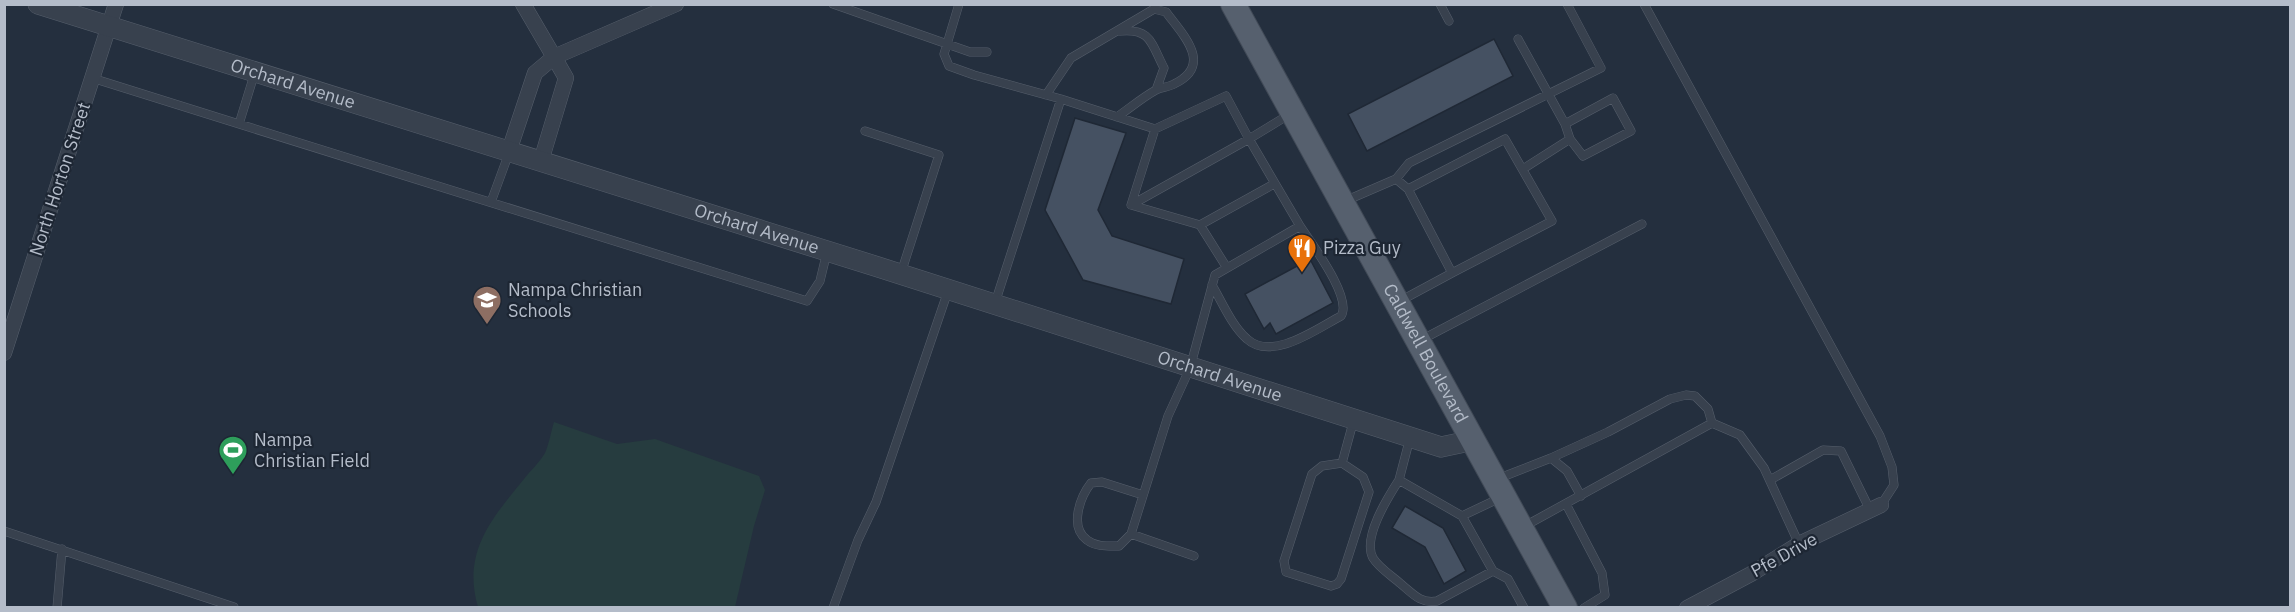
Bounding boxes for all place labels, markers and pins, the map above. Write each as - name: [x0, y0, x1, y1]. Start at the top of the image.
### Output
- restaurant icon: Pizza Guy: [1286, 232, 1318, 274]
- place label: Pizza Guy: [1323, 236, 1401, 259]
- place label: Nampa Christian Schools: [508, 278, 642, 322]
- school or university icon: Nampa Christian Schools: [471, 284, 503, 326]
- place label: Nampa Christian Field: [254, 428, 370, 472]
- sports icon: Nampa Christian Field: [217, 434, 249, 476]

